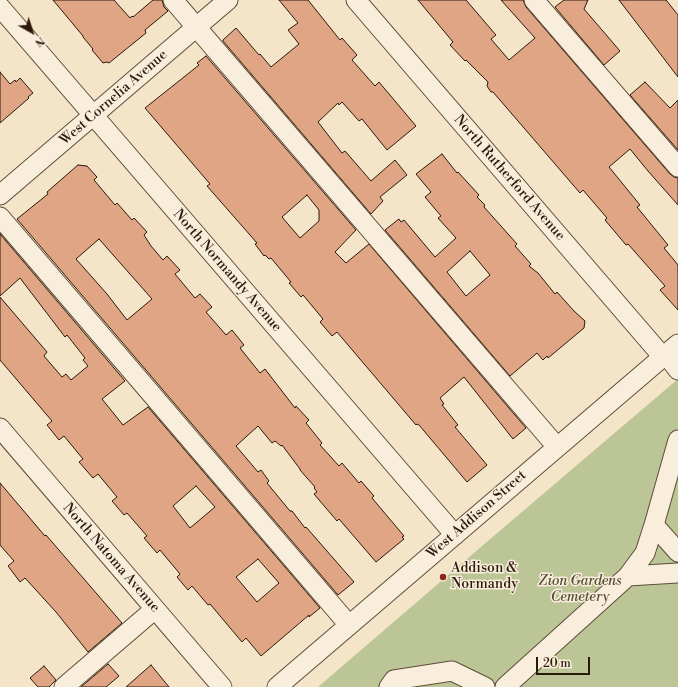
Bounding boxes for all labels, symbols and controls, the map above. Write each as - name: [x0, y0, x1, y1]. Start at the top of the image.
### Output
- north arrow: [12, 12, 52, 52]
- text: N: [32, 33, 47, 49]
- street label: West Cornelia Avenue: [57, 47, 171, 149]
- street label: North Rutherford Avenue: [450, 112, 568, 244]
- street label: North Normandy Avenue: [169, 206, 285, 336]
- street label: West Addison Street: [424, 467, 530, 563]
- street label: North Natoma Avenue: [59, 500, 163, 616]
- place label: Addison & Normandy: [451, 561, 518, 594]
- marker: Addison & Normandy: [438, 572, 448, 582]
- park label: Zion Gardens Cemetery: [539, 574, 621, 606]
- scale bar: [538, 649, 592, 675]
- text: 20 m: [543, 656, 571, 671]

